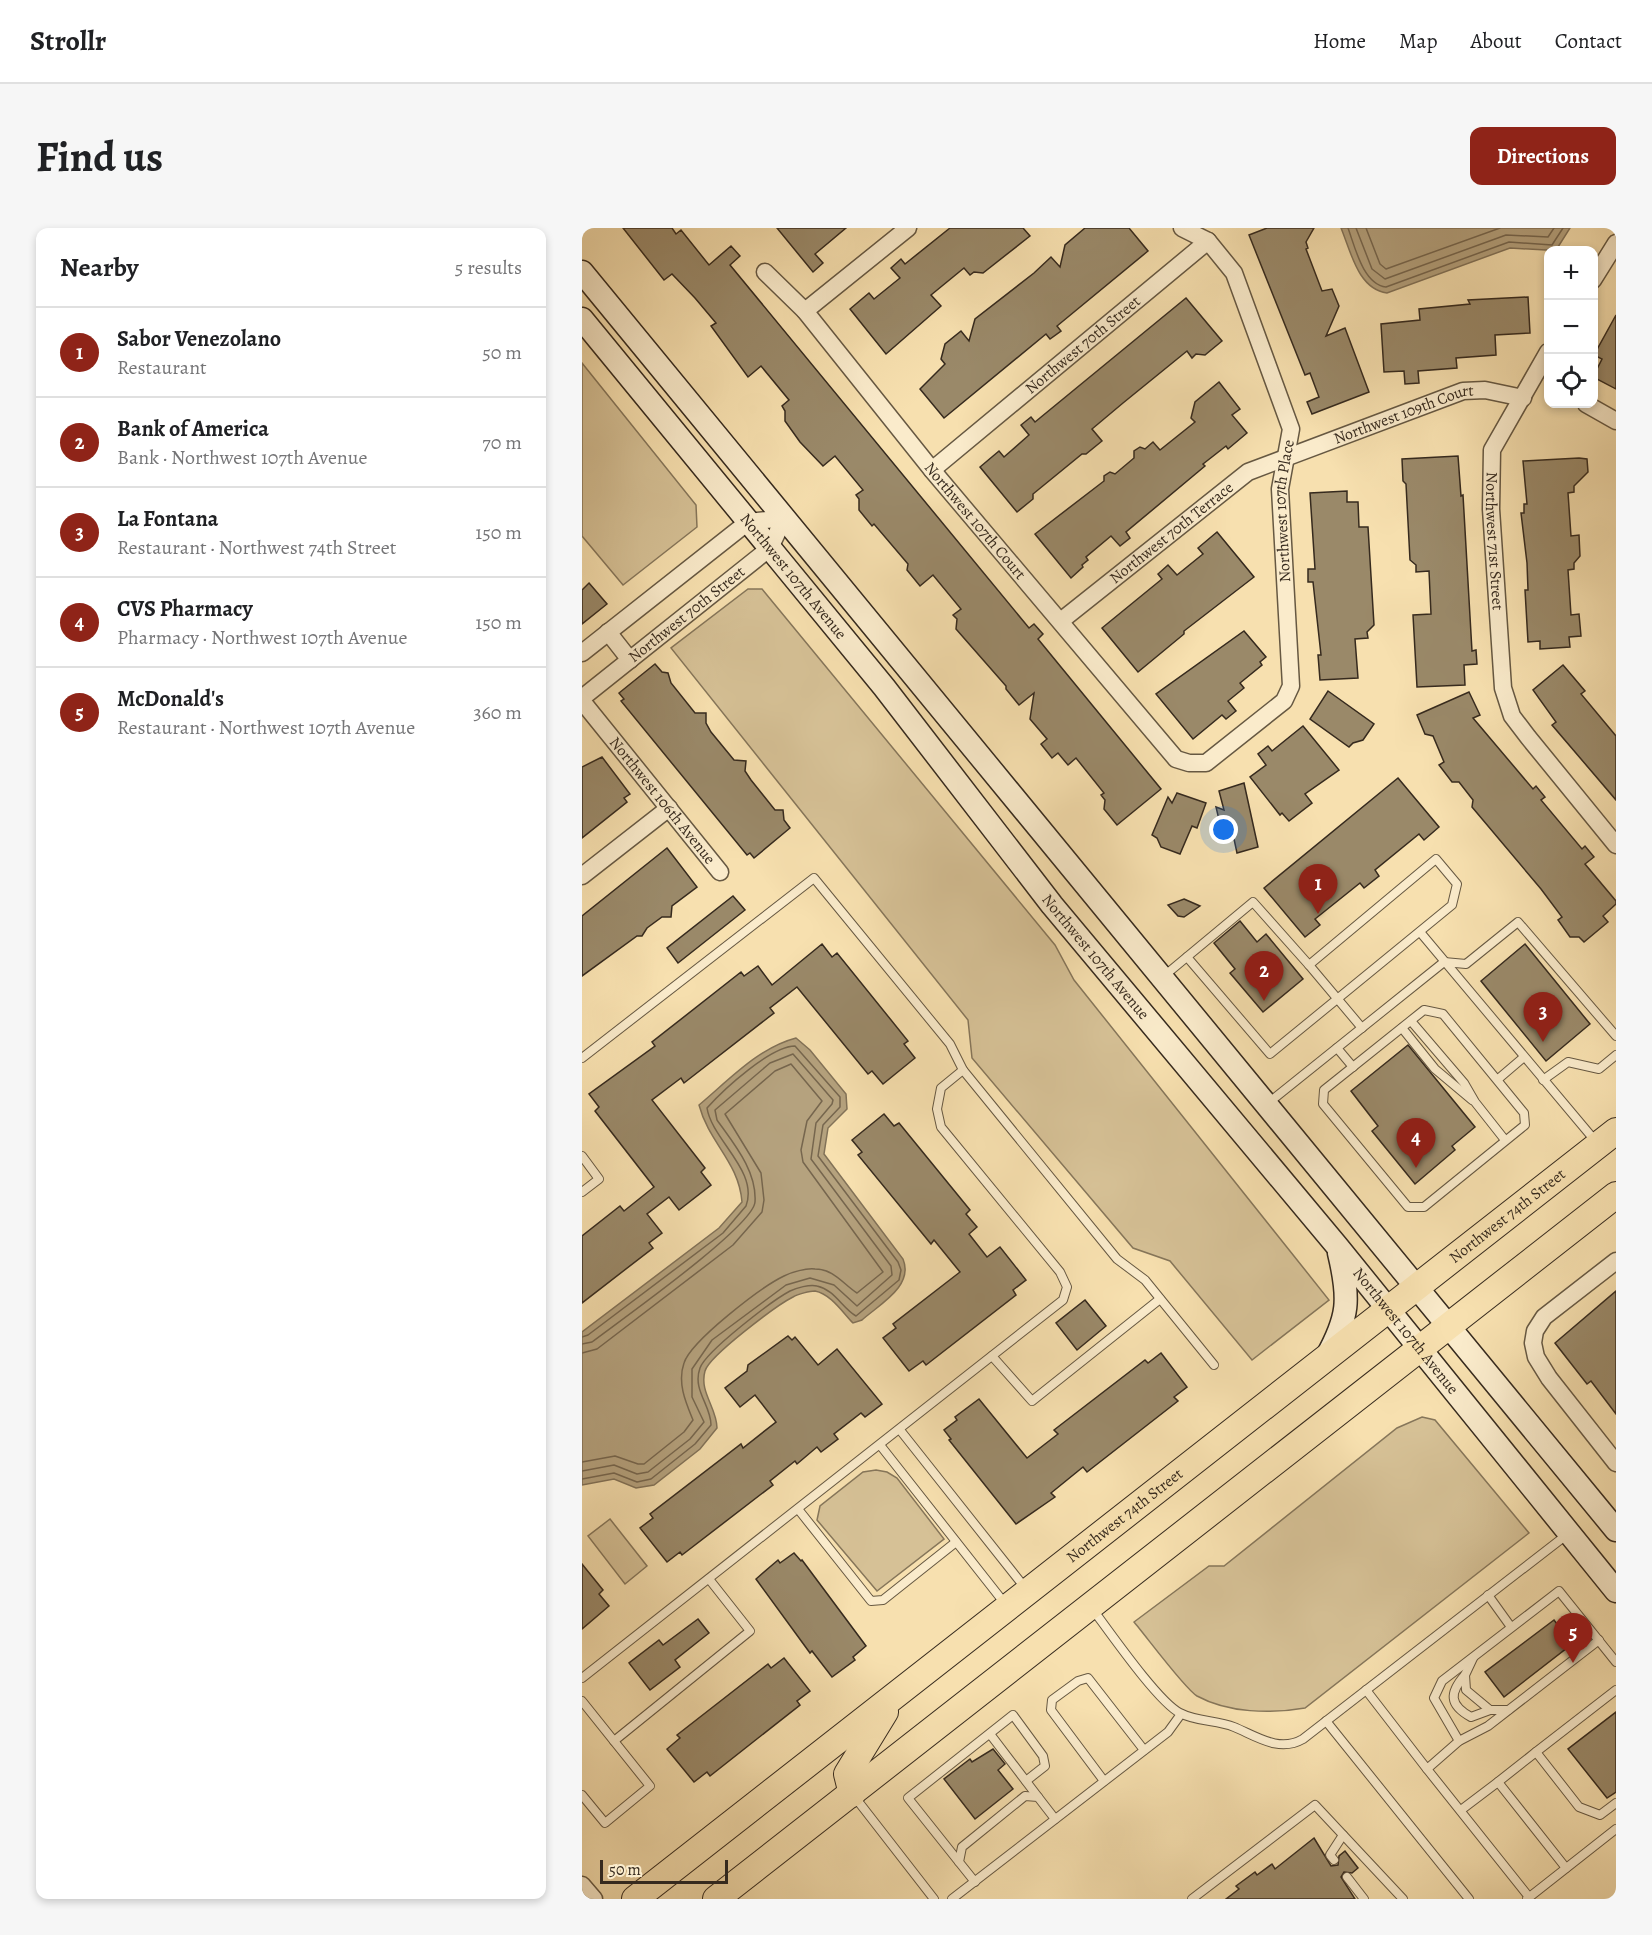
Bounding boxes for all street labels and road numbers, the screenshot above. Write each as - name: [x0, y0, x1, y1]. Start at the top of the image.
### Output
- street label: Northwest 70th Street: [1021, 291, 1145, 399]
- street label: Northwest 109th Court: [1331, 380, 1474, 450]
- street label: Northwest 107th Place: [1269, 438, 1300, 583]
- street label: Northwest 107th Court: [919, 458, 1031, 584]
- street label: Northwest 71st Street: [1480, 472, 1509, 611]
- street label: Northwest 70th Terrace: [1105, 477, 1238, 589]
- street label: Northwest 107th Avenue: [735, 509, 852, 644]
- street label: Northwest 70th Street: [624, 561, 750, 668]
- street label: Northwest 106th Avenue: [604, 732, 721, 869]
- street label: Northwest 107th Avenue: [1037, 890, 1154, 1024]
- street label: Northwest 74th Street: [1445, 1163, 1570, 1268]
- street label: Northwest 107th Avenue: [1348, 1263, 1464, 1399]
- street label: Northwest 74th Street: [1062, 1463, 1188, 1568]

